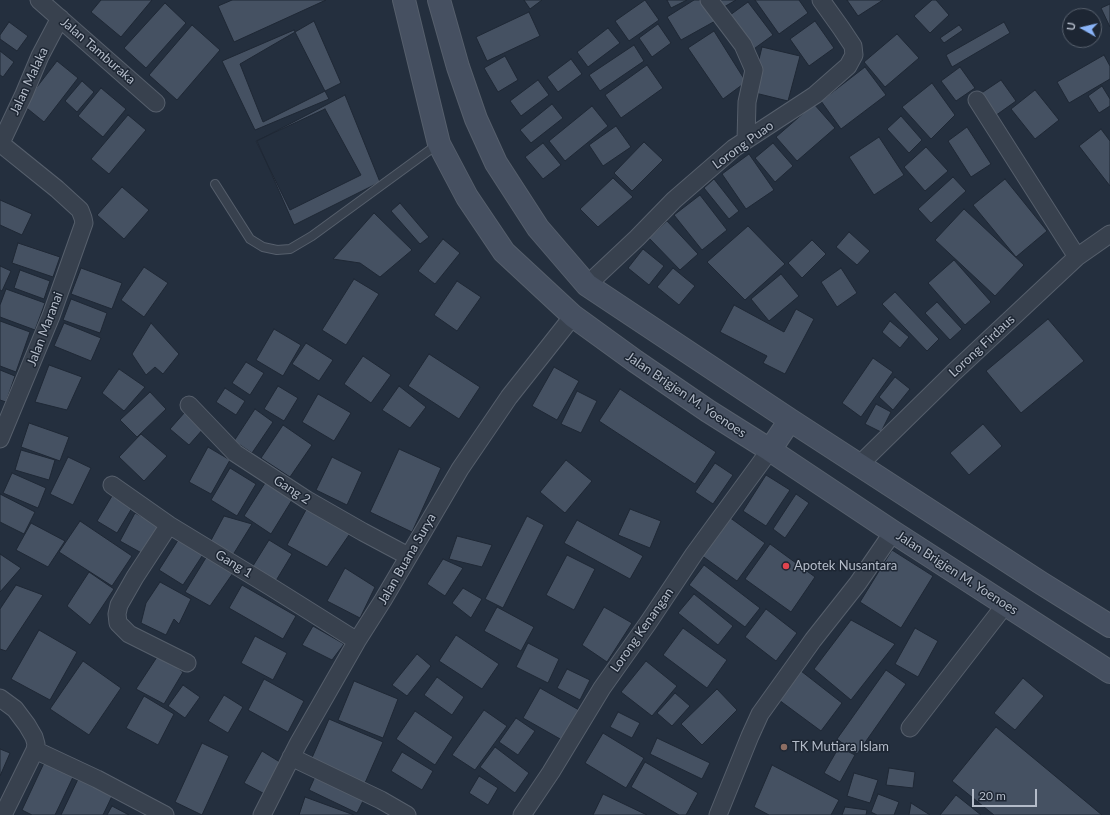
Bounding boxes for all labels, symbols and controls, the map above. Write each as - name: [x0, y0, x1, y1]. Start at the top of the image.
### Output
- north arrow: [1062, 8, 1102, 48]
- street label: Jalan Tamburaka: [57, 14, 139, 88]
- text: U: [1064, 21, 1078, 31]
- street label: Jalan Malaka: [7, 45, 51, 117]
- street label: Lorong Puao: [709, 118, 777, 172]
- street label: Jalan Maranai: [24, 290, 66, 368]
- street label: Lorong Firdaus: [946, 312, 1018, 380]
- street label: Jalan Brigjen M. Yoenoes: [623, 349, 749, 441]
- street label: Gang 2: [271, 472, 313, 508]
- street label: Jalan Buana Surya: [375, 511, 439, 607]
- street label: Jalan Brigjen M. Yoenoes: [893, 528, 1021, 618]
- street label: Gang 1: [212, 547, 256, 581]
- place label: Apotek Nusantara: [794, 558, 897, 574]
- marker: Apotek Nusantara: [781, 561, 791, 571]
- street label: Lorong Kenangan: [607, 585, 677, 675]
- place label: TK Mutiara Islam: [792, 739, 889, 755]
- marker: TK Mutiara Islam: [779, 742, 789, 752]
- scale bar: [974, 781, 1039, 807]
- text: 20 m: [979, 788, 1006, 803]

